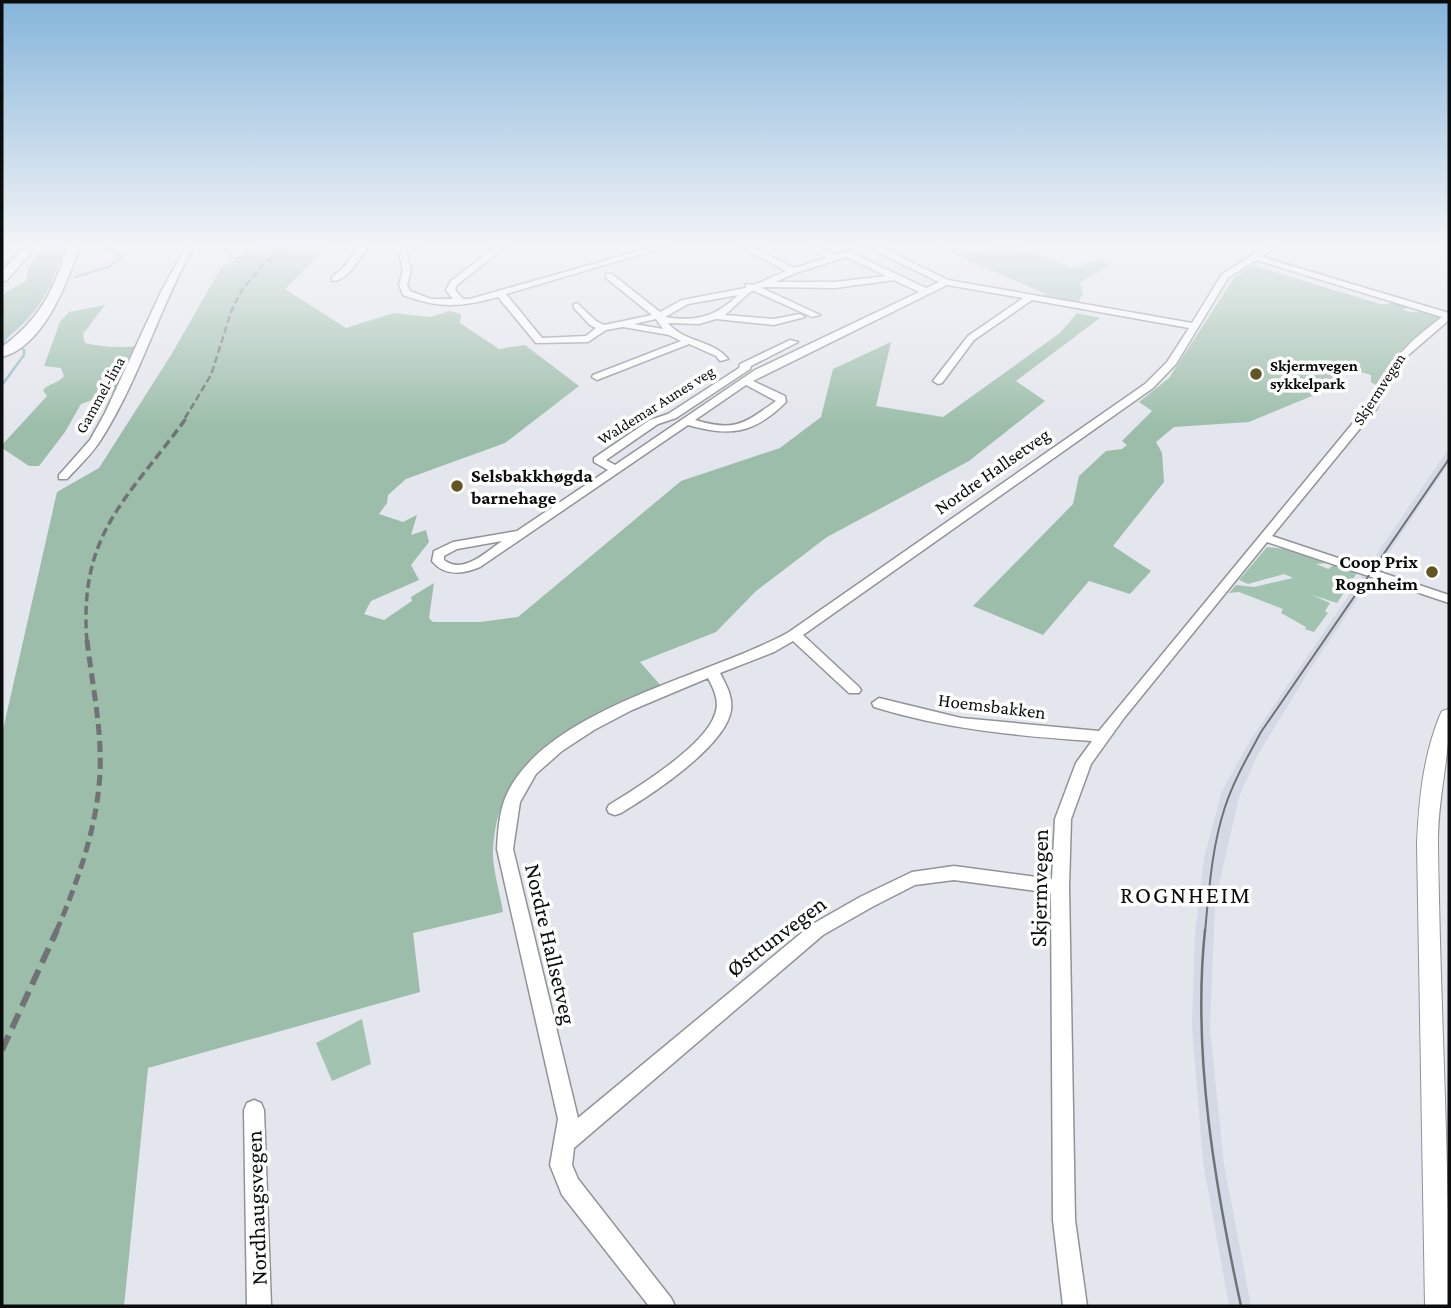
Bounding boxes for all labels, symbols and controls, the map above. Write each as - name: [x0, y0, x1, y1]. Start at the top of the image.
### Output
- street label: Skjermvegen: [1350, 350, 1410, 429]
- street label: Gammel-lina: [72, 353, 128, 436]
- place label: Skjermvegen sykkelpark: [1270, 357, 1358, 392]
- street label: Waldemar Aunes veg: [595, 362, 718, 449]
- marker: Skjermvegen sykkelpark: [1248, 366, 1264, 382]
- street label: Nordre Hallsetveg: [930, 423, 1054, 519]
- place label: Selsbakkhøgda barnehage: [470, 465, 593, 508]
- marker: Selsbakkhøgda barnehage: [449, 478, 465, 494]
- place label: Coop Prix Rognheim: [1335, 551, 1418, 594]
- marker: Coop Prix Rognheim: [1424, 564, 1440, 580]
- street label: Hoemsbakken: [937, 689, 1047, 723]
- street label: Skjermvegen: [1025, 829, 1053, 947]
- street label: Nordre Hallsetveg: [520, 861, 582, 1027]
- district label: ROGNHEIM: [1120, 881, 1252, 908]
- street label: Østtunvegen: [721, 890, 831, 982]
- street label: Nordhaugsvegen: [240, 1130, 272, 1286]

